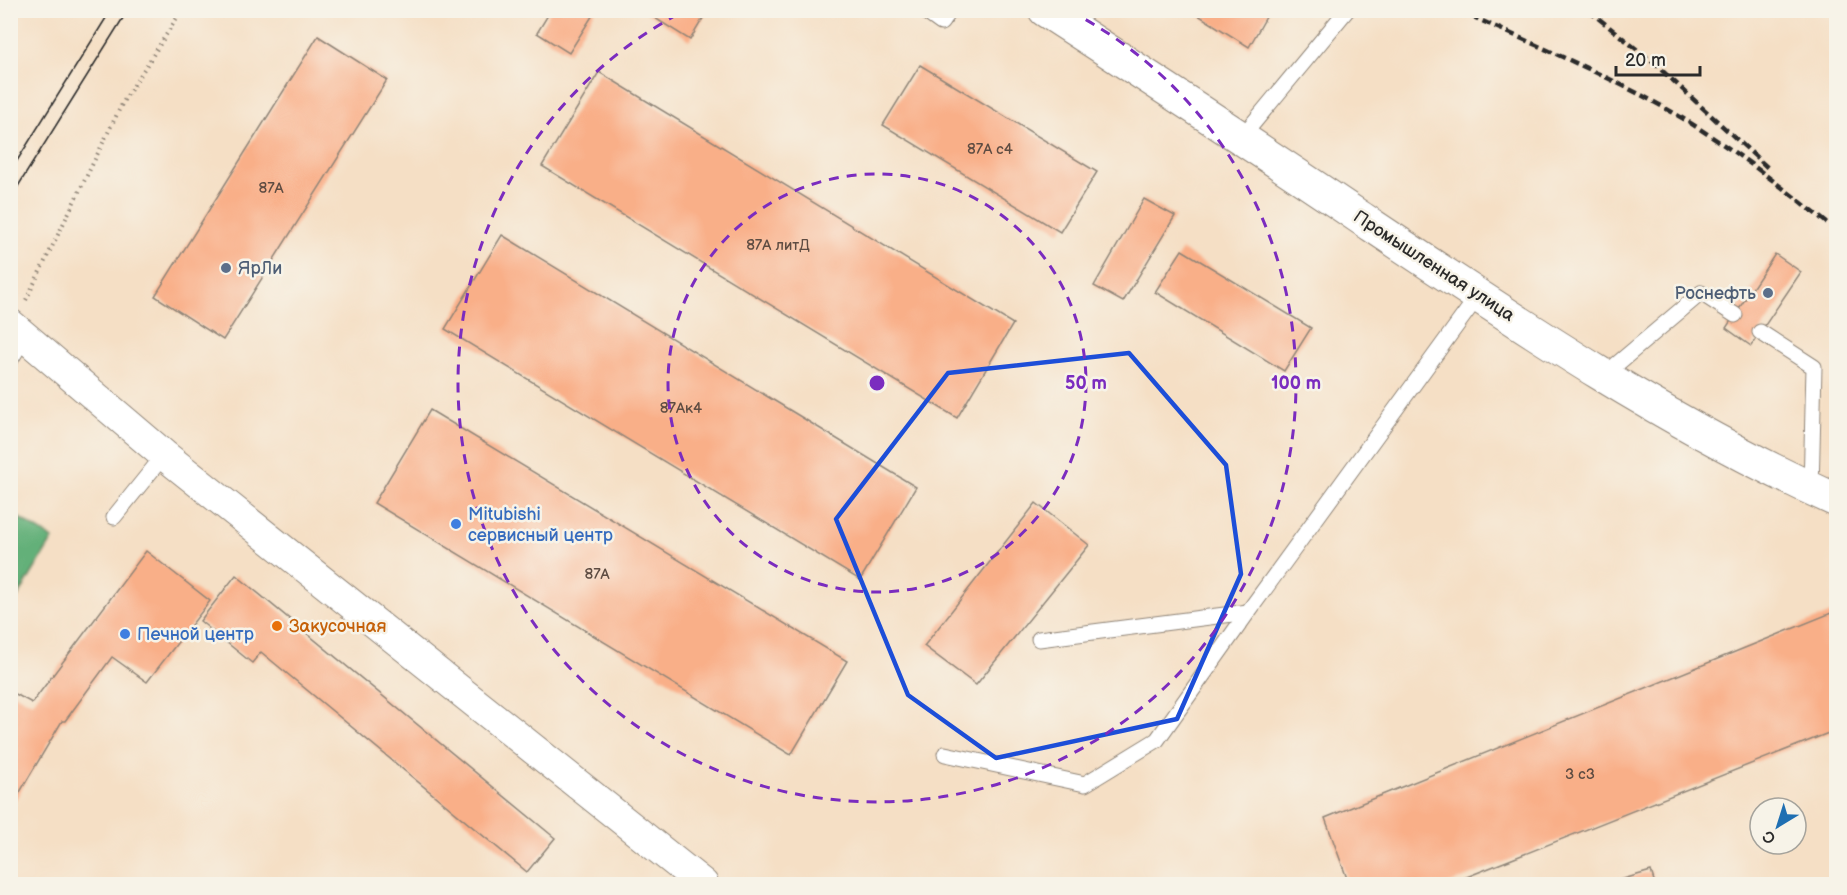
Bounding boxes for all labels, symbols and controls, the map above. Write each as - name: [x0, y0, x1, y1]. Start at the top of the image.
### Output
- scale bar: [1616, 39, 1700, 77]
- text: 20 m: [1625, 50, 1666, 71]
- house number: 87А с4: [967, 140, 1013, 159]
- house number: 87А: [258, 179, 285, 198]
- street label: Промышленная улица: [1350, 206, 1519, 326]
- house number: 87А литД: [746, 236, 810, 255]
- place label: ЯрЛи: [238, 258, 282, 279]
- marker: ЯрЛи: [219, 261, 233, 275]
- place label: Роснефть: [1674, 283, 1756, 304]
- marker: Роснефть: [1761, 286, 1775, 300]
- centre of rings: [867, 373, 887, 393]
- text: 50 m: [1065, 373, 1107, 394]
- text: 100 m: [1271, 373, 1321, 394]
- house number: 87Ак4: [660, 399, 702, 418]
- place label: Mitubishi сервисный центр: [468, 504, 613, 546]
- marker: Mitubishi сервисный центр: [449, 517, 463, 531]
- house number: 87А: [584, 565, 611, 584]
- place label: Закусочная: [289, 616, 386, 637]
- marker: Закусочная: [270, 619, 284, 633]
- place label: Печной центр: [137, 624, 254, 645]
- marker: Печной центр: [118, 627, 132, 641]
- house number: 3 с3: [1565, 765, 1595, 784]
- north arrow: [1748, 796, 1808, 856]
- text: С: [1759, 826, 1780, 848]

